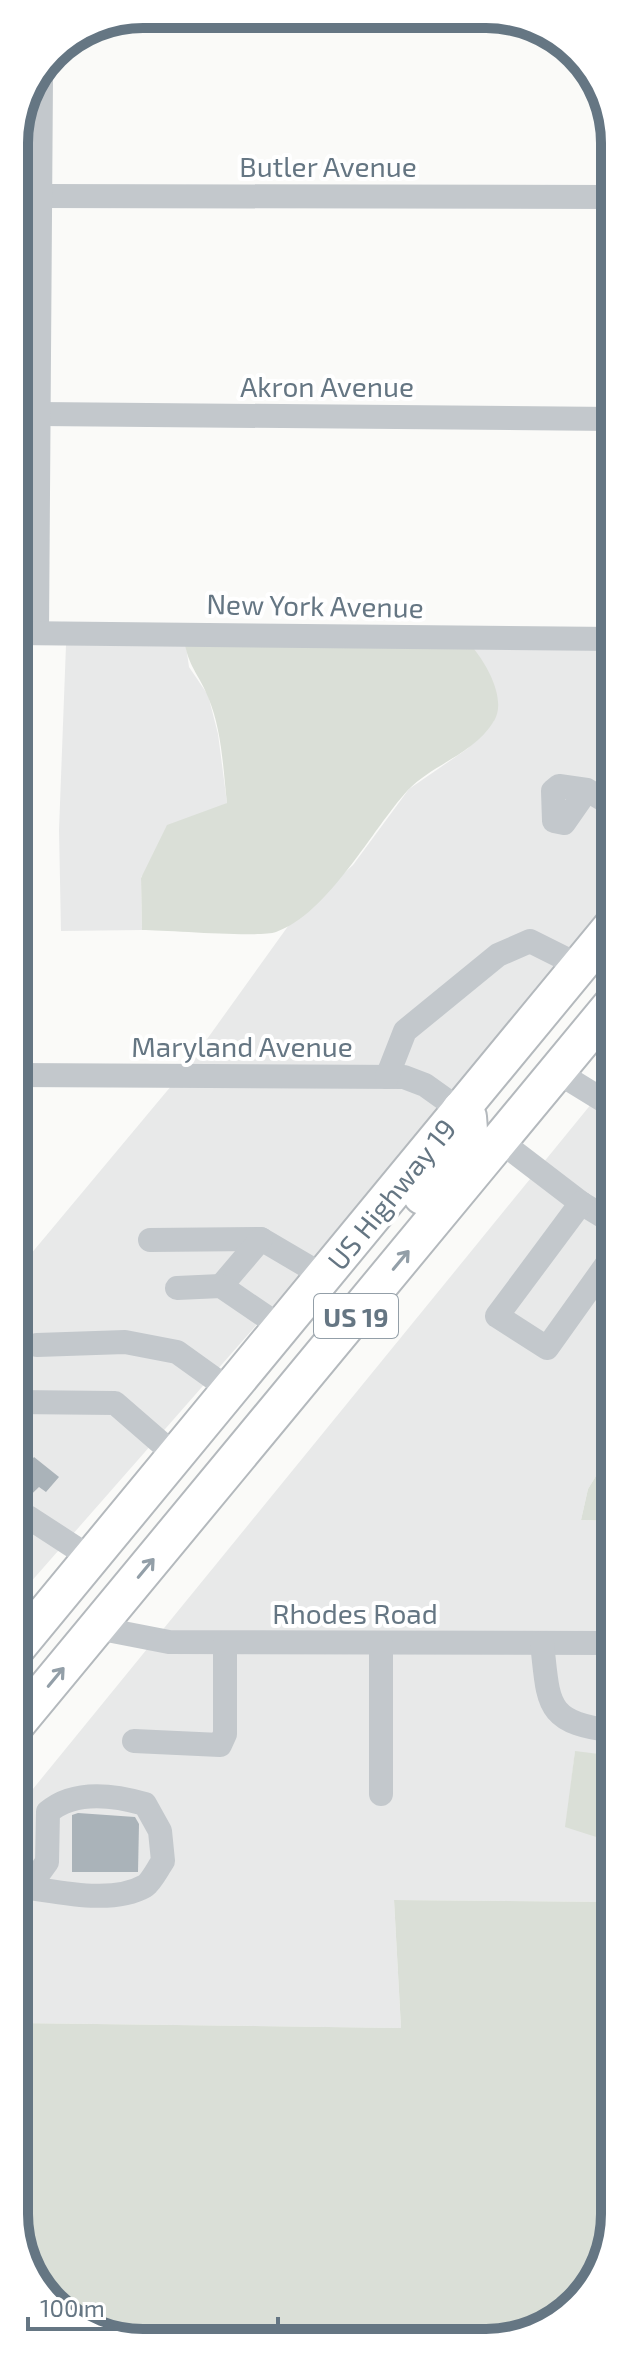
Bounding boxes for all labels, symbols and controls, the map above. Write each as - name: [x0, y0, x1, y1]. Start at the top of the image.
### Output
- street label: Butler Avenue: [239, 149, 417, 183]
- street label: Akron Avenue: [240, 369, 414, 403]
- street label: New York Avenue: [206, 586, 424, 624]
- street label: Maryland Avenue: [131, 1029, 353, 1063]
- street label: US Highway 19: [320, 1112, 462, 1276]
- one-way arrow: [392, 1250, 410, 1271]
- road number: US 19: [314, 1294, 398, 1338]
- one-way arrow: [137, 1559, 155, 1579]
- street label: Rhodes Road: [272, 1596, 438, 1630]
- one-way arrow: [47, 1668, 65, 1688]
- scale bar: [28, 2281, 278, 2331]
- text: 100 m: [40, 2293, 105, 2322]

